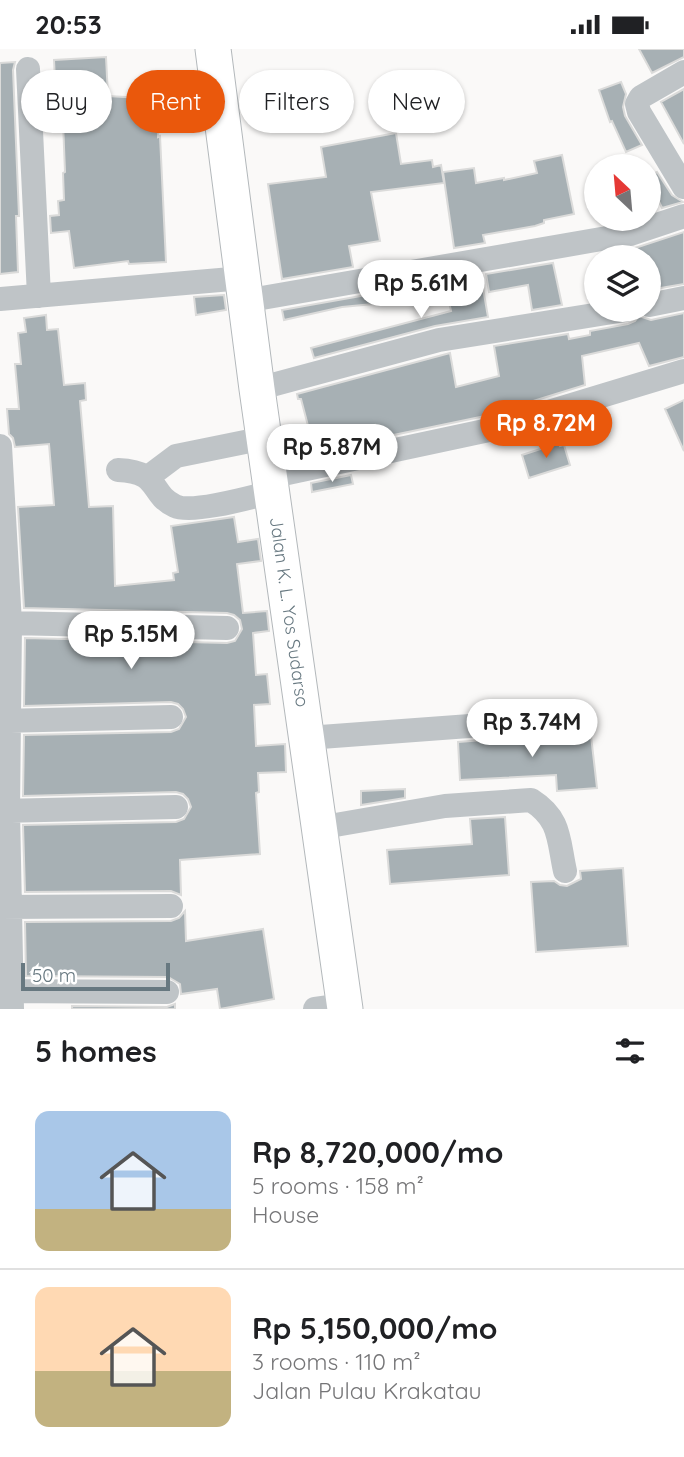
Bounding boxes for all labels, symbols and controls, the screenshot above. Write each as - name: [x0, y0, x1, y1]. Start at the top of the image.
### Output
- text: 20:53: [35, 8, 102, 41]
- chip: Buy: [21, 70, 112, 133]
- chip: Rent: [126, 70, 225, 133]
- chip: Filters: [239, 70, 354, 133]
- chip: New: [368, 70, 465, 133]
- north arrow: [584, 154, 662, 231]
- map controls: [584, 154, 661, 322]
- button: layers: [584, 245, 661, 322]
- pin: Rp 5.61M: [349, 261, 493, 320]
- text: Rp 5.61M: [374, 268, 468, 297]
- pin: Rp 8.72M: [474, 401, 618, 460]
- text: Rp 8.72M: [496, 408, 596, 437]
- pin: Rp 5.87M: [260, 425, 404, 484]
- text: Rp 5.87M: [283, 432, 381, 461]
- street label: Jalan K. L. Yos Sudarso: [265, 515, 314, 708]
- pin: Rp 5.15M: [59, 611, 203, 671]
- text: Rp 5.15M: [84, 619, 178, 648]
- pin: Rp 3.74M: [460, 699, 604, 759]
- text: Rp 3.74M: [483, 707, 581, 736]
- scale bar: [21, 960, 170, 992]
- text: 50 m: [32, 963, 76, 987]
- text: 5 homes: [35, 1032, 157, 1070]
- icon: filters: [611, 1032, 649, 1070]
- text: Rp 8,720,000/mo: [252, 1133, 503, 1171]
- icon: home: [91, 1139, 175, 1223]
- text: 5 rooms · 158 m²: [252, 1171, 424, 1200]
- text: House: [252, 1200, 319, 1229]
- text: Rp 5,150,000/mo: [252, 1309, 498, 1347]
- icon: home: [91, 1315, 175, 1399]
- text: 3 rooms · 110 m²: [252, 1347, 421, 1376]
- text: Jalan Pulau Krakatau: [252, 1376, 482, 1405]

